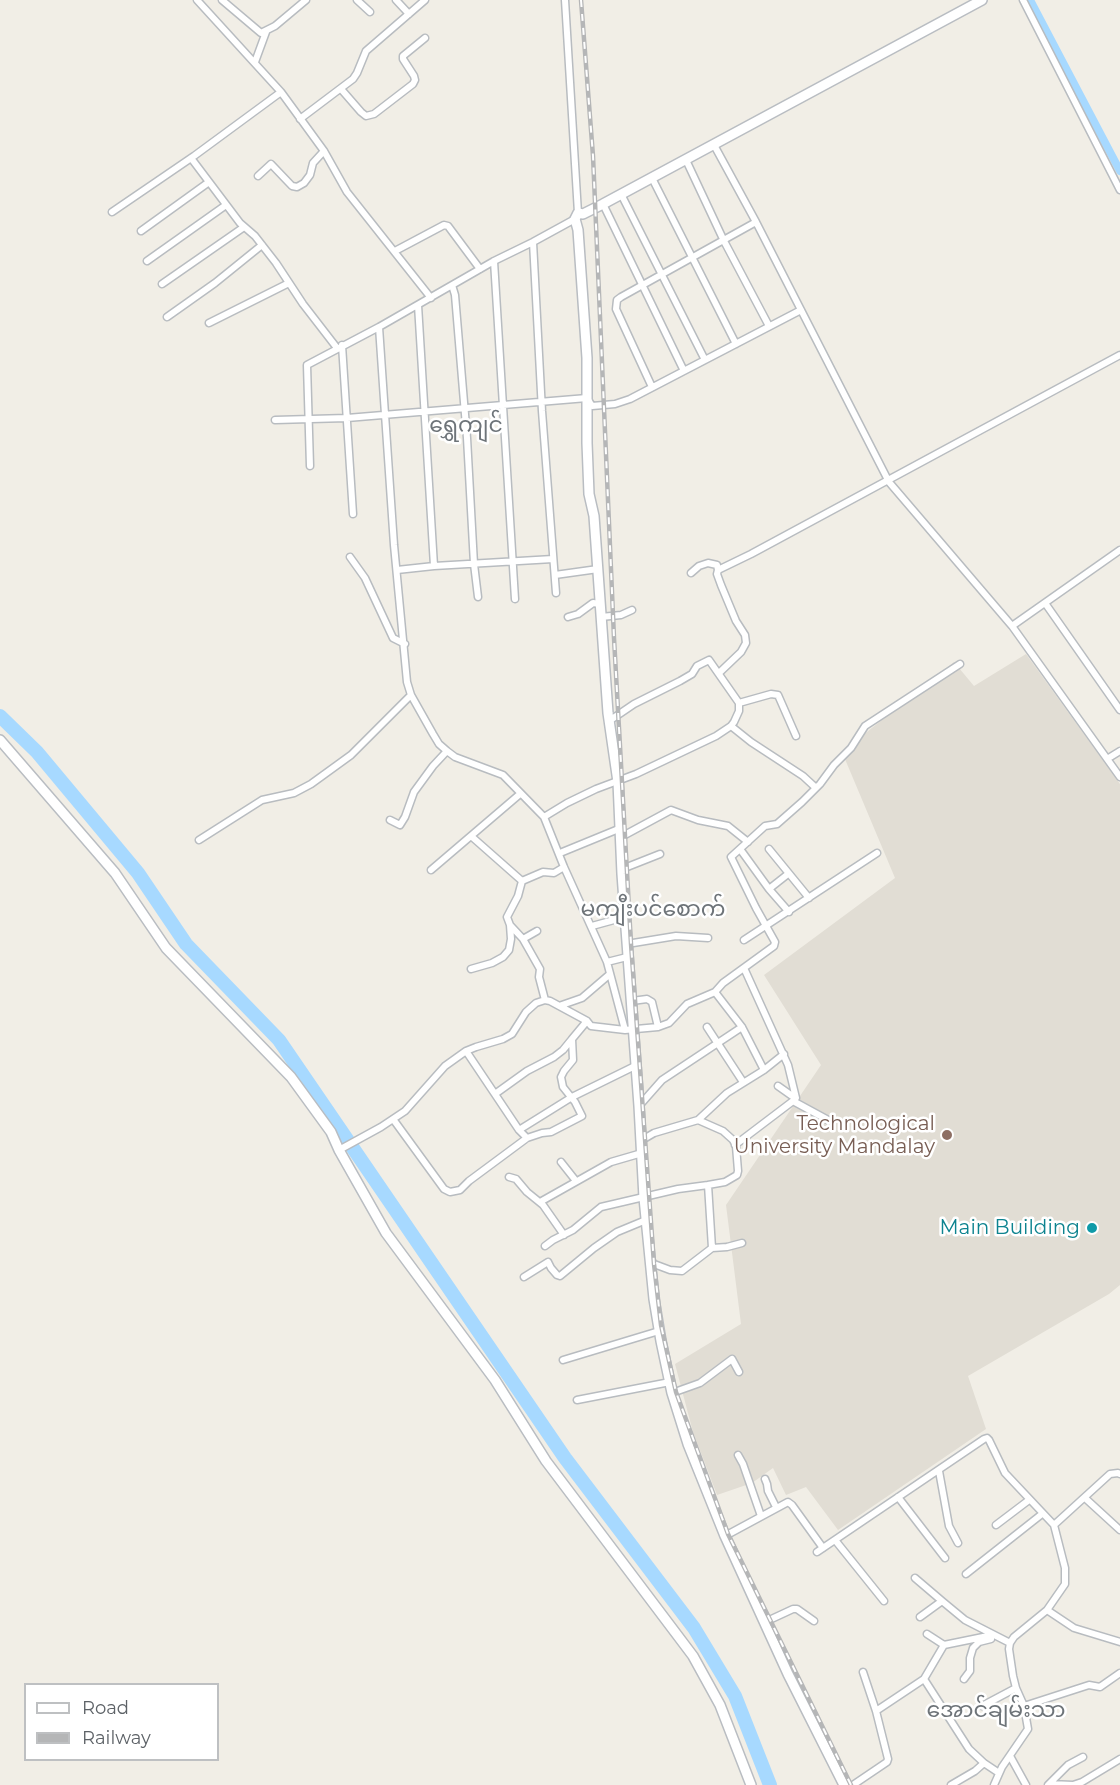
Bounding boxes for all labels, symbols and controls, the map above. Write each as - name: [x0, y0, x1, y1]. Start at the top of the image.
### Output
- district label: ရွှေကျင်: [429, 413, 503, 439]
- district label: မကျီးပင်စောက်: [580, 897, 726, 923]
- place label: Technological University Mandalay: [734, 1112, 935, 1159]
- marker: Technological University Mandalay: [940, 1128, 954, 1142]
- place label: Main Building: [940, 1216, 1080, 1240]
- marker: Main Building: [1085, 1221, 1099, 1235]
- legend: [24, 1683, 219, 1761]
- text: Road: [82, 1697, 129, 1719]
- district label: အောင်ချမ်းသာ: [926, 1698, 1066, 1724]
- text: Railway: [82, 1727, 151, 1749]

